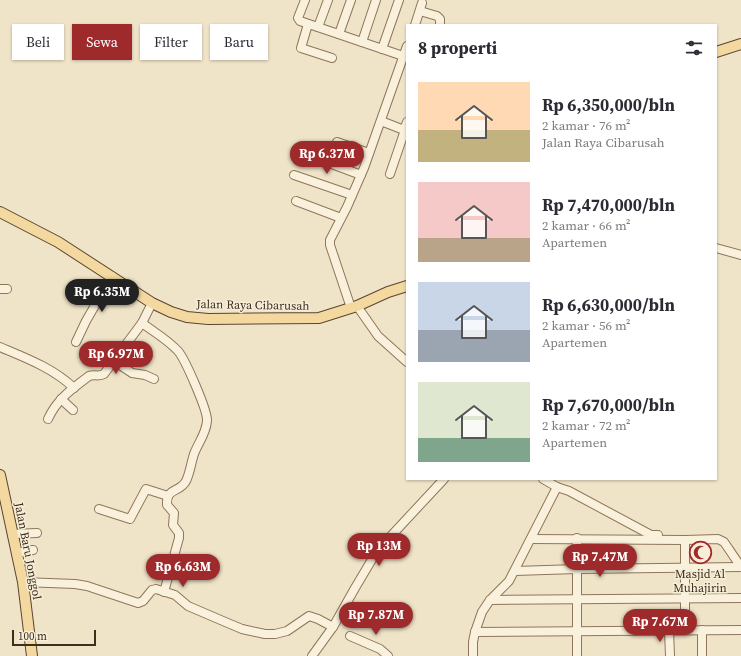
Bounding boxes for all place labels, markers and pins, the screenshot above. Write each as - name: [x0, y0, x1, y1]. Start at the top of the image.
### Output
- pin: Rp 6.37M: [286, 141, 368, 175]
- pin: Rp 6.35M: [61, 279, 143, 313]
- pin: Rp 6.97M: [75, 341, 157, 375]
- pin: Rp 13M: [346, 533, 412, 567]
- mosque icon: Masjid Al Muhajirin: [687, 540, 713, 566]
- pin: Rp 7.47M: [559, 544, 641, 578]
- pin: Rp 6.63M: [142, 554, 224, 588]
- place label: Masjid Al Muhajirin: [673, 566, 727, 596]
- pin: Rp 7.87M: [335, 602, 417, 636]
- pin: Rp 7.67M: [619, 609, 701, 643]

